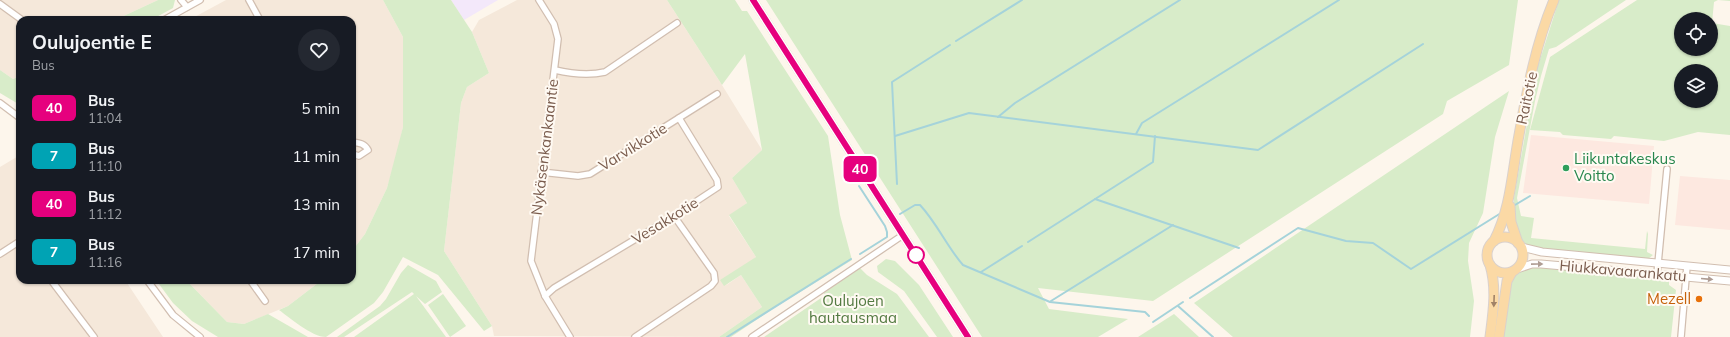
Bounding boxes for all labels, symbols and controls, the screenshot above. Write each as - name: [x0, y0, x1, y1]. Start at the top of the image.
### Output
- map controls: [1674, 12, 1718, 108]
- button: locate: [1674, 12, 1718, 56]
- button: heart: [298, 29, 340, 71]
- text: Oulujoentie E: [32, 30, 152, 54]
- text: Bus: [32, 57, 55, 73]
- button: layers: [1674, 64, 1718, 108]
- street label: Raitotie: [1512, 70, 1541, 126]
- street label: Nykäsenkankaantie: [527, 78, 562, 216]
- text: Bus: [88, 91, 115, 110]
- text: 40: [46, 99, 62, 117]
- text: 5 min: [302, 99, 340, 118]
- text: 11:04: [88, 110, 122, 126]
- street label: Varvikkotie: [595, 118, 670, 175]
- text: Bus: [88, 139, 115, 158]
- text: 7: [50, 147, 58, 165]
- text: 11 min: [293, 147, 340, 166]
- place label: Liikuntakeskus Voitto: [1574, 149, 1676, 185]
- line badge: 40: [842, 156, 878, 182]
- text: 11:10: [88, 158, 122, 174]
- text: 40: [852, 160, 868, 178]
- marker: Liikuntakeskus Voitto: [1561, 163, 1571, 173]
- text: Bus: [88, 187, 115, 206]
- street label: Vesakkotie: [628, 193, 702, 248]
- text: 40: [46, 195, 62, 213]
- text: 13 min: [293, 195, 340, 214]
- text: 11:12: [88, 206, 122, 222]
- text: Bus: [88, 235, 115, 254]
- text: 7: [50, 243, 58, 261]
- text: 17 min: [293, 243, 340, 262]
- unlabelled marker: [907, 246, 925, 264]
- text: 11:16: [88, 254, 122, 270]
- street label: Hiukkavaarankatu: [1559, 255, 1687, 286]
- one-way arrow: [1531, 261, 1544, 267]
- one-way arrow: [1701, 276, 1713, 283]
- place label: Mezell: [1647, 289, 1691, 308]
- park label: Oulujoen hautausmaa: [809, 291, 897, 327]
- marker: Mezell: [1694, 294, 1704, 304]
- one-way arrow: [1490, 295, 1497, 307]

